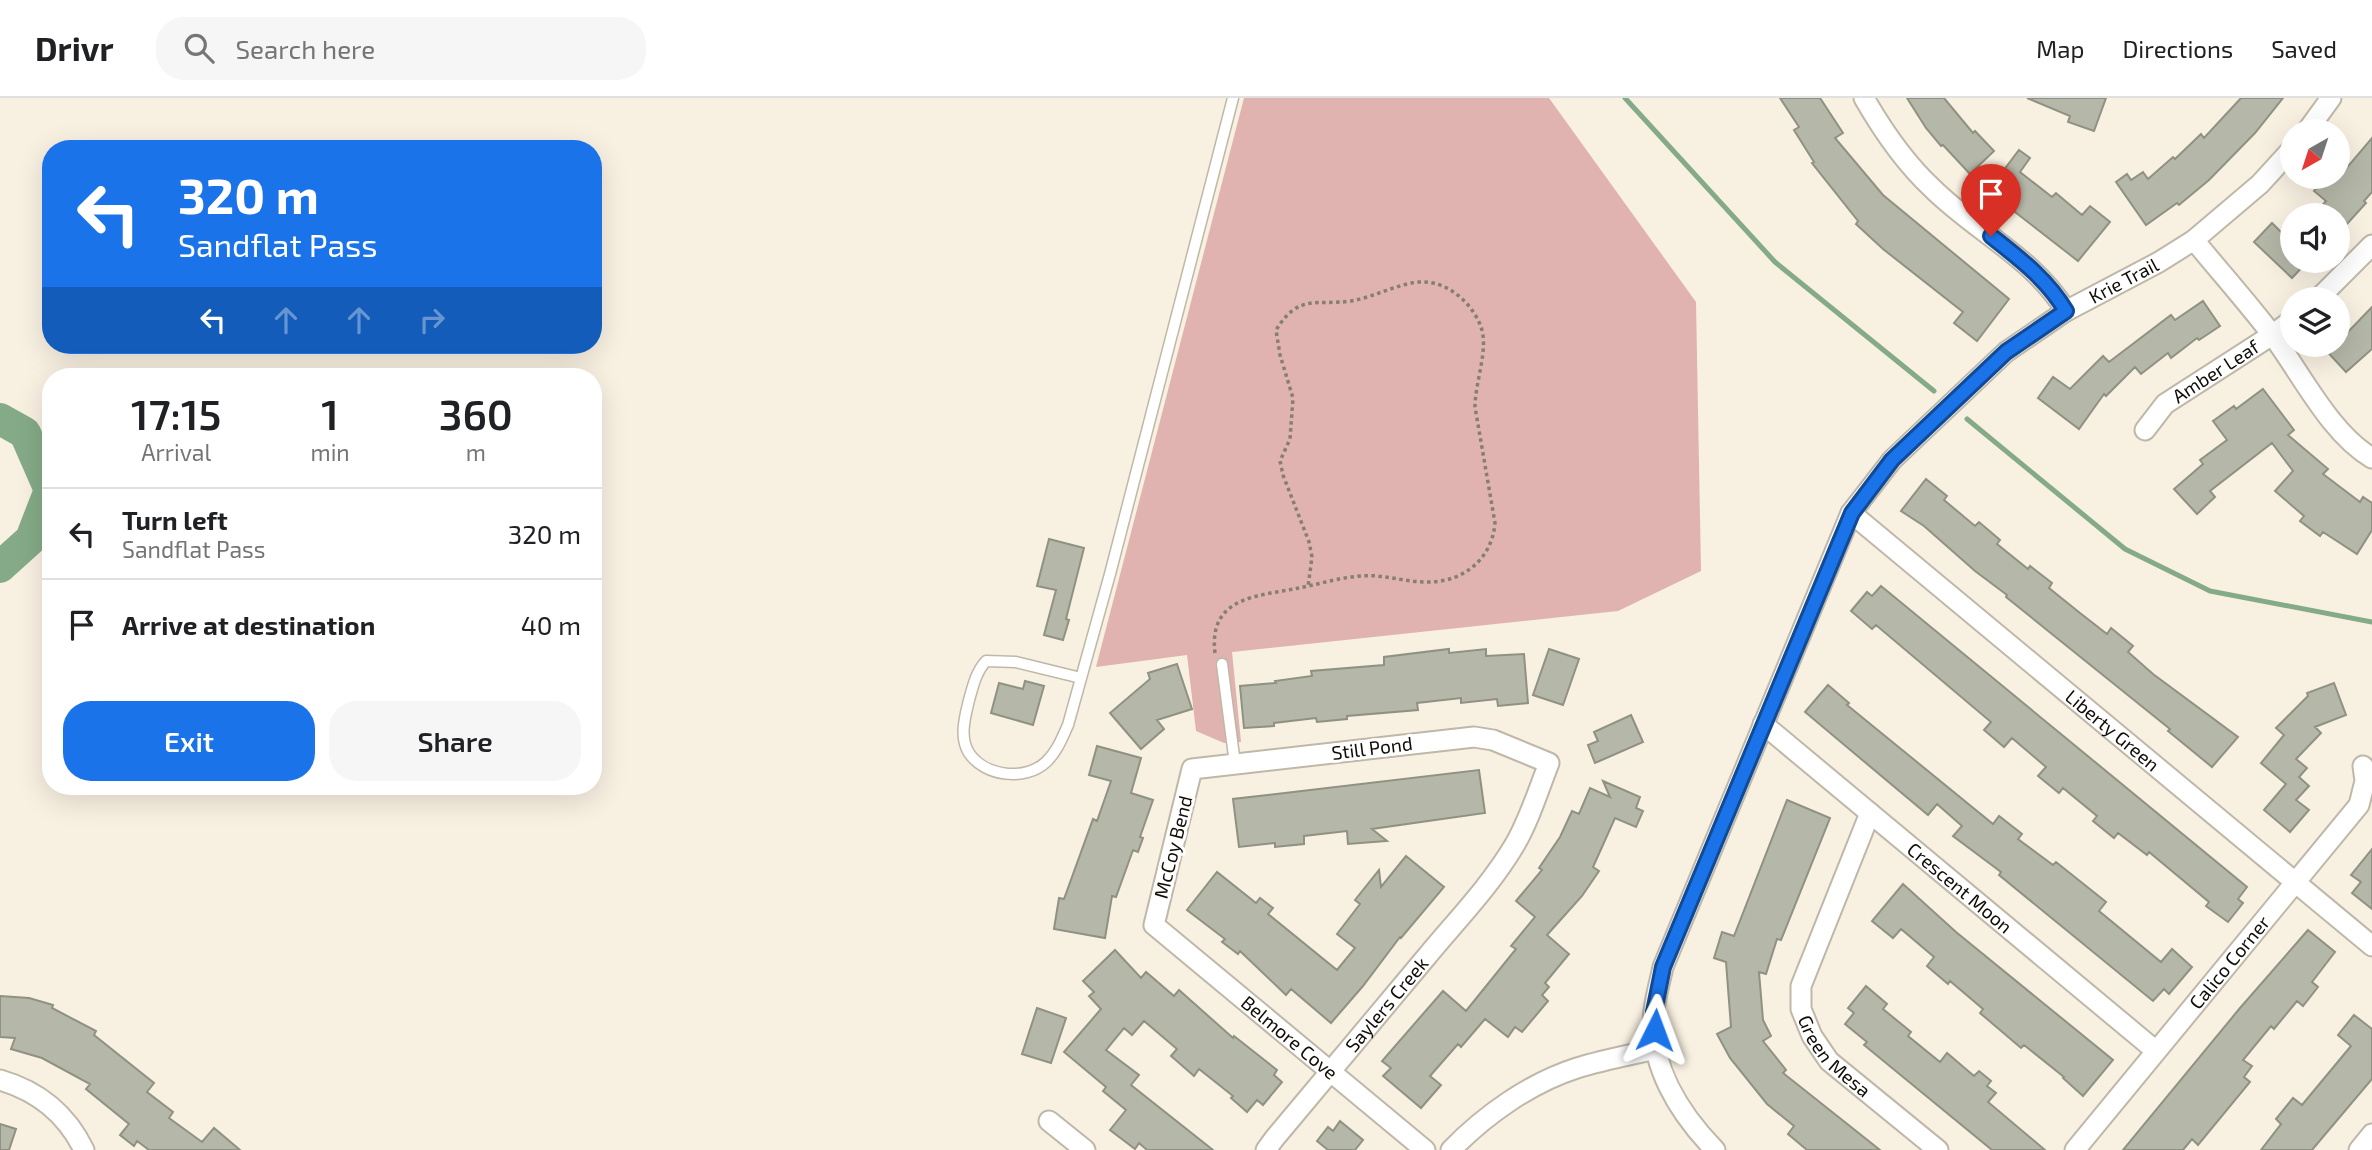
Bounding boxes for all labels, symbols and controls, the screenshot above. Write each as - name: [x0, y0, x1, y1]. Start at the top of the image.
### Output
- search box: [156, 17, 646, 80]
- text: Drivr: [35, 28, 114, 68]
- icon: search: [180, 29, 218, 67]
- text: Search here: [236, 33, 375, 64]
- text: Map: [2036, 34, 2084, 63]
- text: Directions: [2122, 34, 2233, 63]
- text: Saved: [2271, 34, 2337, 63]
- north arrow: [2280, 119, 2350, 189]
- map controls: [2280, 119, 2350, 357]
- pin: [1961, 164, 2021, 236]
- text: 320 m: [178, 165, 319, 224]
- icon: left: [63, 168, 154, 259]
- icon: arrive: [1972, 175, 2010, 213]
- button: sound: [2280, 203, 2350, 273]
- text: Sandflat Pass: [178, 225, 378, 263]
- street label: Krie Trail: [2085, 252, 2162, 308]
- button: layers: [2280, 287, 2350, 357]
- icon: left: [194, 301, 232, 339]
- icon: ahead: [267, 301, 305, 339]
- icon: ahead: [340, 301, 378, 339]
- icon: right: [413, 301, 451, 339]
- street label: Amber Leaf: [2168, 334, 2264, 407]
- text: 17:15: [131, 388, 221, 438]
- text: 1: [321, 388, 339, 438]
- text: 360: [439, 388, 513, 438]
- text: Arrival: [141, 438, 211, 466]
- text: min: [311, 438, 350, 466]
- text: m: [466, 438, 486, 466]
- text: Turn left: [122, 504, 228, 535]
- icon: left: [63, 515, 101, 553]
- text: 320 m: [508, 518, 581, 549]
- text: Sandflat Pass: [122, 535, 265, 563]
- icon: arrive: [63, 606, 101, 644]
- text: Arrive at destination: [122, 609, 375, 640]
- text: 40 m: [521, 609, 581, 640]
- street label: Liberty Green: [2061, 684, 2164, 776]
- button: Exit: [63, 701, 315, 781]
- button: Share: [329, 701, 581, 781]
- street label: Still Pond: [1330, 731, 1414, 764]
- street label: McCoy Bend: [1149, 793, 1196, 901]
- street label: Crescent Moon: [1903, 837, 2017, 938]
- street label: Calico Corner: [2184, 910, 2274, 1013]
- street label: Saylers Creek: [1340, 952, 1433, 1056]
- street label: Belmore Cove: [1237, 990, 1343, 1084]
- position arrow: [1618, 993, 1692, 1067]
- street label: Green Mesa: [1794, 1012, 1876, 1101]

